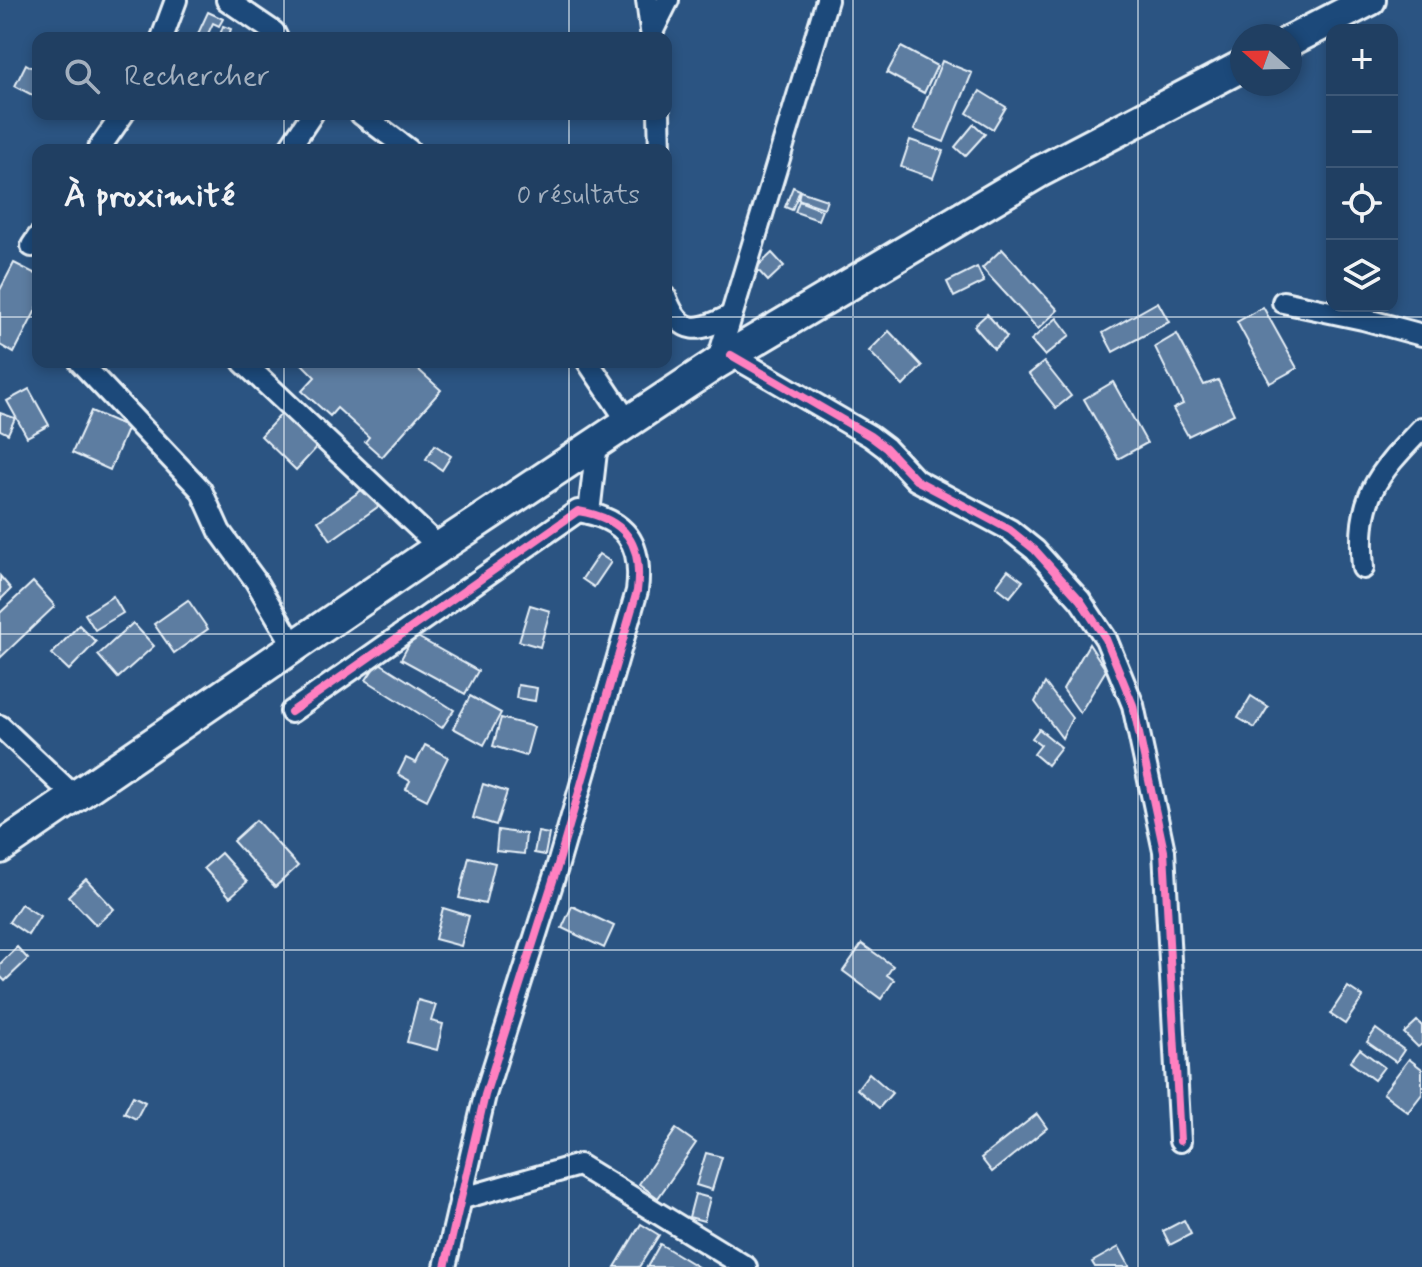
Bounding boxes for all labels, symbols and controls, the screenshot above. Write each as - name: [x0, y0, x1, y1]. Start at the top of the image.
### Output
- north arrow: [1230, 24, 1302, 96]
- map controls: [1326, 24, 1398, 312]
- button: +: [1326, 24, 1398, 96]
- search box: [32, 32, 672, 120]
- icon: search: [60, 54, 104, 98]
- text: Rechercher: [124, 57, 270, 96]
- button: −: [1326, 96, 1398, 168]
- button: locate: [1326, 168, 1398, 240]
- text: À proximité: [64, 174, 235, 219]
- text: 0 résultats: [517, 179, 640, 213]
- button: layers: [1326, 240, 1398, 312]

